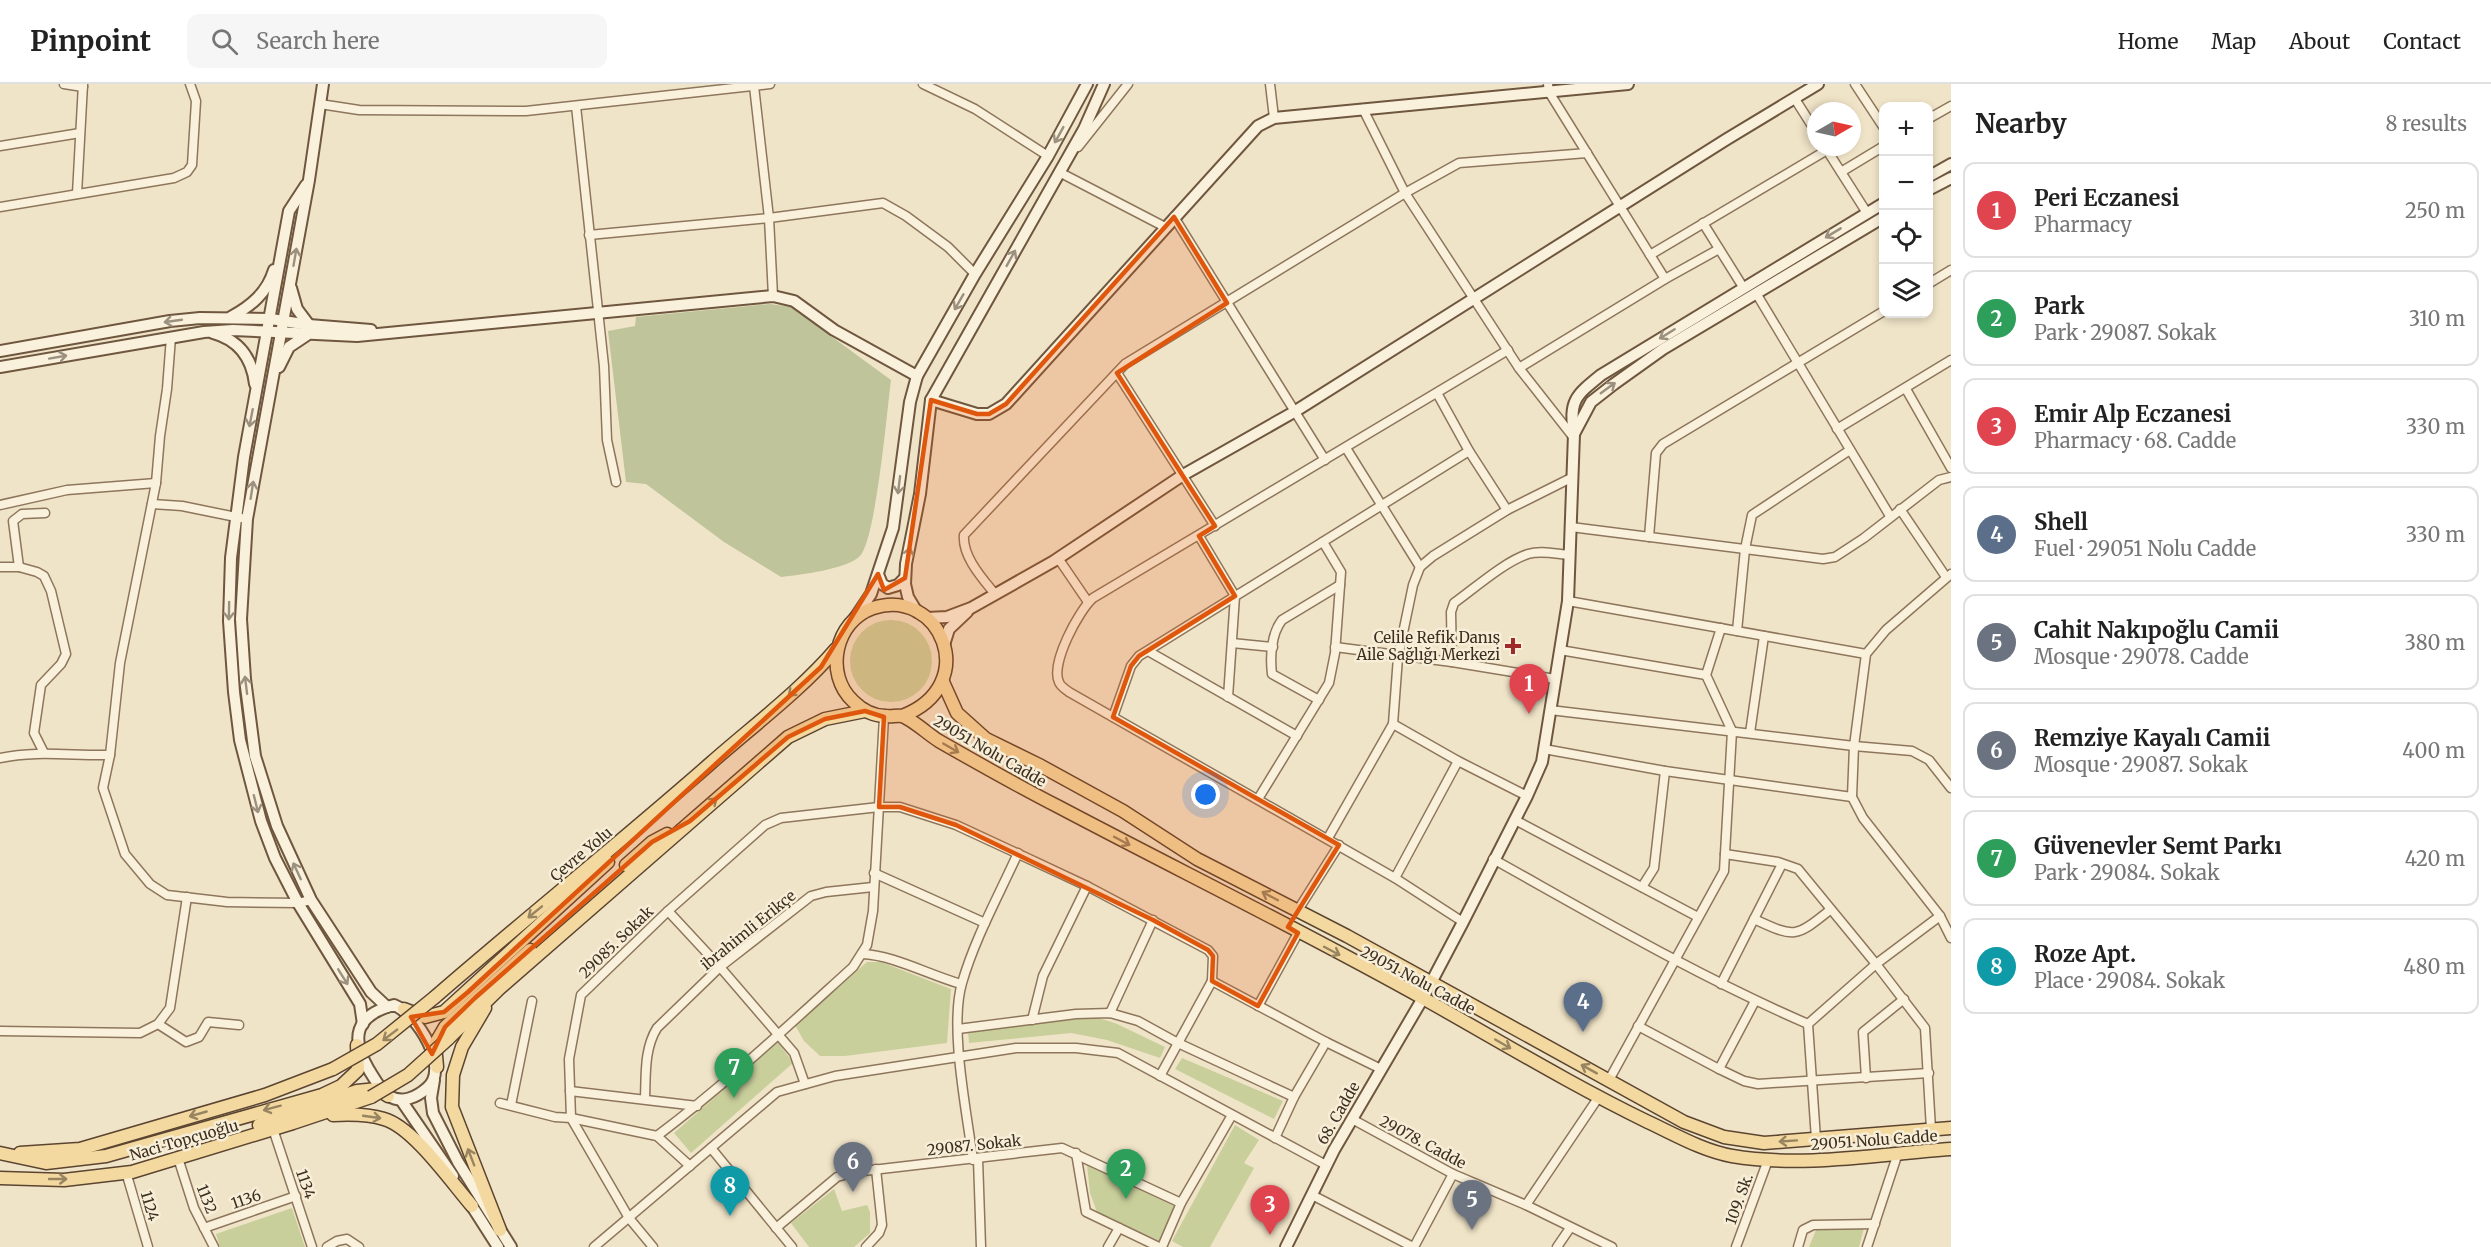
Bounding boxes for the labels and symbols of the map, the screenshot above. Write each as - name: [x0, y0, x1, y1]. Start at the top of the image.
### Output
- north arrow: [1807, 102, 1861, 156]
- one-way arrow: [1053, 126, 1065, 143]
- one-way arrow: [1825, 227, 1842, 239]
- one-way arrow: [290, 248, 301, 268]
- one-way arrow: [1005, 250, 1017, 267]
- one-way arrow: [953, 293, 964, 311]
- one-way arrow: [163, 316, 183, 327]
- one-way arrow: [1659, 329, 1676, 341]
- one-way arrow: [47, 351, 67, 362]
- one-way arrow: [1599, 382, 1615, 394]
- one-way arrow: [245, 408, 256, 427]
- one-way arrow: [893, 474, 904, 494]
- one-way arrow: [246, 481, 257, 501]
- one-way arrow: [903, 547, 915, 566]
- one-way arrow: [223, 601, 235, 621]
- place label: Celile Refik Danış Aile Sağlığı Merkezi: [1355, 628, 1500, 664]
- marker: Celile Refik Danış Aile Sağlığı Merkezi: [1504, 637, 1522, 655]
- pin: 1: [1510, 664, 1549, 714]
- one-way arrow: [240, 675, 251, 695]
- one-way arrow: [788, 683, 803, 697]
- street label: 29051 Nolu Cadde: [930, 711, 1050, 791]
- one-way arrow: [942, 742, 959, 754]
- your location: [1191, 780, 1220, 809]
- one-way arrow: [251, 794, 263, 813]
- one-way arrow: [702, 797, 718, 810]
- street label: Çevre Yolu: [546, 823, 616, 885]
- one-way arrow: [1113, 836, 1131, 847]
- one-way arrow: [291, 863, 303, 881]
- street label: ibrahimli Erikçe: [697, 886, 799, 974]
- one-way arrow: [1262, 889, 1280, 901]
- street label: 29085. Sokak: [575, 902, 657, 982]
- one-way arrow: [527, 905, 543, 918]
- street label: 29051 Nolu Cadde: [1357, 942, 1479, 1018]
- one-way arrow: [1323, 946, 1341, 957]
- one-way arrow: [338, 968, 350, 985]
- pin: 4: [1564, 982, 1602, 1032]
- one-way arrow: [382, 1028, 398, 1041]
- one-way arrow: [1494, 1039, 1512, 1050]
- pin: 7: [714, 1048, 754, 1098]
- one-way arrow: [1581, 1063, 1598, 1075]
- street label: 68. Cadde: [1312, 1078, 1364, 1148]
- one-way arrow: [263, 1103, 282, 1114]
- one-way arrow: [189, 1109, 208, 1121]
- one-way arrow: [362, 1111, 381, 1122]
- street label: 29078. Cadde: [1376, 1111, 1470, 1173]
- street label: Naci Topçuoğlu: [127, 1115, 241, 1165]
- street label: 29051 Nolu Cadde: [1810, 1126, 1938, 1154]
- street label: 29087. Sokak: [926, 1131, 1023, 1159]
- one-way arrow: [1779, 1136, 1799, 1147]
- pin: 6: [834, 1142, 872, 1192]
- one-way arrow: [464, 1148, 475, 1166]
- pin: 2: [1106, 1150, 1146, 1199]
- pin: 8: [710, 1166, 750, 1216]
- street label: 1134: [292, 1167, 320, 1201]
- street label: 109. Sk.: [1721, 1171, 1757, 1227]
- one-way arrow: [48, 1173, 68, 1185]
- pin: 5: [1452, 1180, 1492, 1230]
- street label: 1132: [193, 1182, 221, 1216]
- street label: 1136: [229, 1185, 263, 1213]
- pin: 3: [1250, 1186, 1290, 1235]
- street label: 1124: [137, 1189, 163, 1223]

